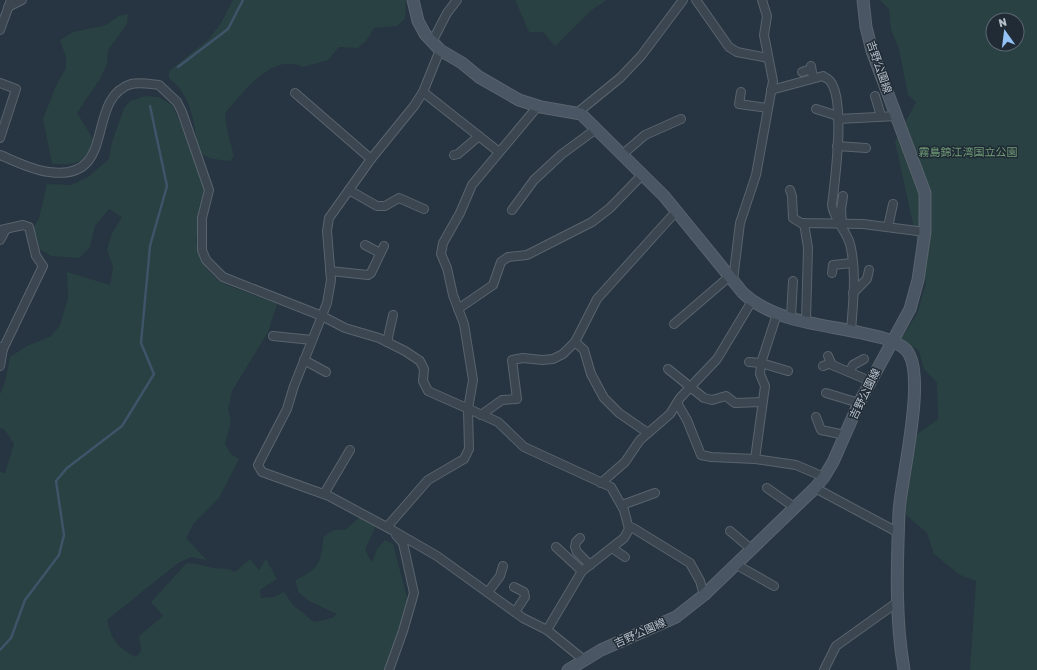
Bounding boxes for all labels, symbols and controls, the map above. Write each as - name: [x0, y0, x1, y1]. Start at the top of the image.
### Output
- north arrow: [985, 12, 1025, 52]
- text: N: [997, 15, 1008, 30]
- street label: 吉野公園線: [864, 39, 894, 95]
- park label: 霧島錦江湾国立公園: [919, 146, 1018, 159]
- street label: 吉野公園線: [847, 366, 883, 422]
- street label: 吉野公園線: [612, 616, 668, 650]

